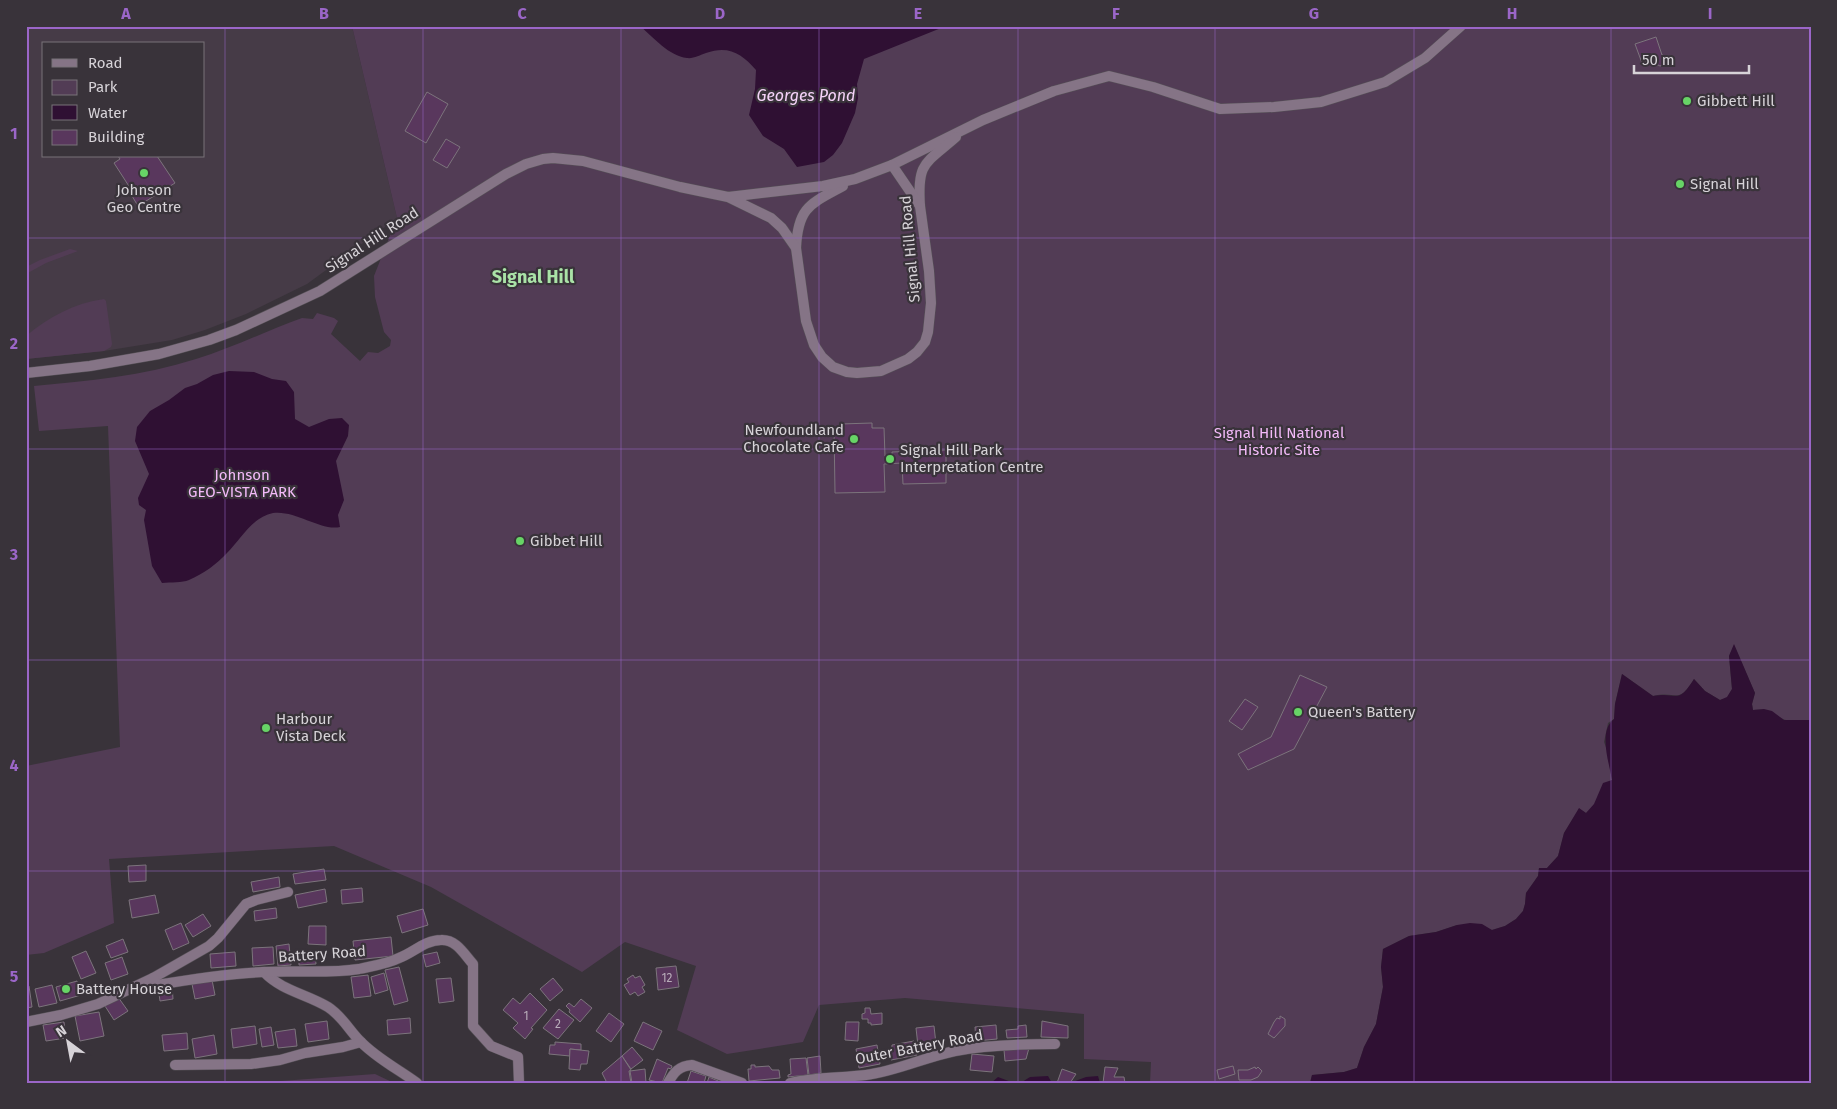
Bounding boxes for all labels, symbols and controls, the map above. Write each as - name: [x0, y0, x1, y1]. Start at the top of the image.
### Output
- text: A: [120, 4, 131, 23]
- text: B: [319, 4, 329, 23]
- text: C: [517, 4, 527, 23]
- text: D: [715, 4, 725, 23]
- text: E: [914, 4, 922, 23]
- text: F: [1112, 4, 1120, 23]
- text: G: [1309, 4, 1319, 23]
- text: H: [1507, 4, 1517, 23]
- text: I: [1708, 4, 1712, 23]
- legend: [42, 42, 205, 158]
- scale bar: [1634, 42, 1750, 74]
- text: 50 m: [1642, 51, 1675, 69]
- text: Road: [88, 54, 123, 72]
- text: Park: [88, 78, 118, 96]
- water label: Georges Pond: [757, 86, 855, 105]
- place label: Gibbett Hill: [1697, 92, 1775, 110]
- marker: Gibbett Hill: [1681, 95, 1693, 107]
- text: Water: [88, 104, 127, 122]
- text: 1: [10, 124, 18, 143]
- text: Building: [88, 128, 144, 146]
- marker: Johnson Geo Centre: [138, 167, 150, 179]
- place label: Signal Hill: [1690, 175, 1759, 193]
- marker: Signal Hill: [1674, 178, 1686, 190]
- place label: Johnson Geo Centre: [107, 181, 181, 216]
- street label: Signal Hill Road: [896, 195, 924, 303]
- street label: Signal Hill Road: [322, 203, 422, 277]
- district label: Signal Hill: [492, 266, 575, 288]
- text: 2: [10, 334, 18, 353]
- place label: Newfoundland Chocolate Cafe: [743, 421, 844, 456]
- park label: Signal Hill National Historic Site: [1214, 424, 1345, 459]
- marker: Newfoundland Chocolate Cafe: [848, 433, 860, 445]
- place label: Signal Hill Park Interpretation Centre: [900, 441, 1043, 476]
- marker: Signal Hill Park Interpretation Centre: [884, 453, 896, 465]
- park label: Johnson GEO-VISTA PARK: [188, 466, 296, 501]
- place label: Gibbet Hill: [530, 532, 603, 550]
- marker: Gibbet Hill: [514, 535, 526, 547]
- text: 3: [9, 545, 18, 564]
- place label: Queen's Battery: [1308, 703, 1416, 721]
- marker: Queen's Battery: [1292, 706, 1304, 718]
- place label: Harbour Vista Deck: [276, 710, 346, 745]
- marker: Harbour Vista Deck: [260, 722, 272, 734]
- text: 4: [9, 756, 19, 775]
- street label: Battery Road: [278, 942, 366, 966]
- text: 5: [10, 967, 19, 986]
- house number: 12: [661, 971, 673, 985]
- place label: Battery House: [76, 980, 172, 998]
- marker: Battery House: [60, 983, 72, 995]
- house number: 1: [523, 1009, 529, 1023]
- north arrow: [42, 1016, 92, 1066]
- house number: 2: [555, 1017, 561, 1031]
- text: N: [53, 1022, 70, 1041]
- street label: Outer Battery Road: [853, 1026, 985, 1068]

